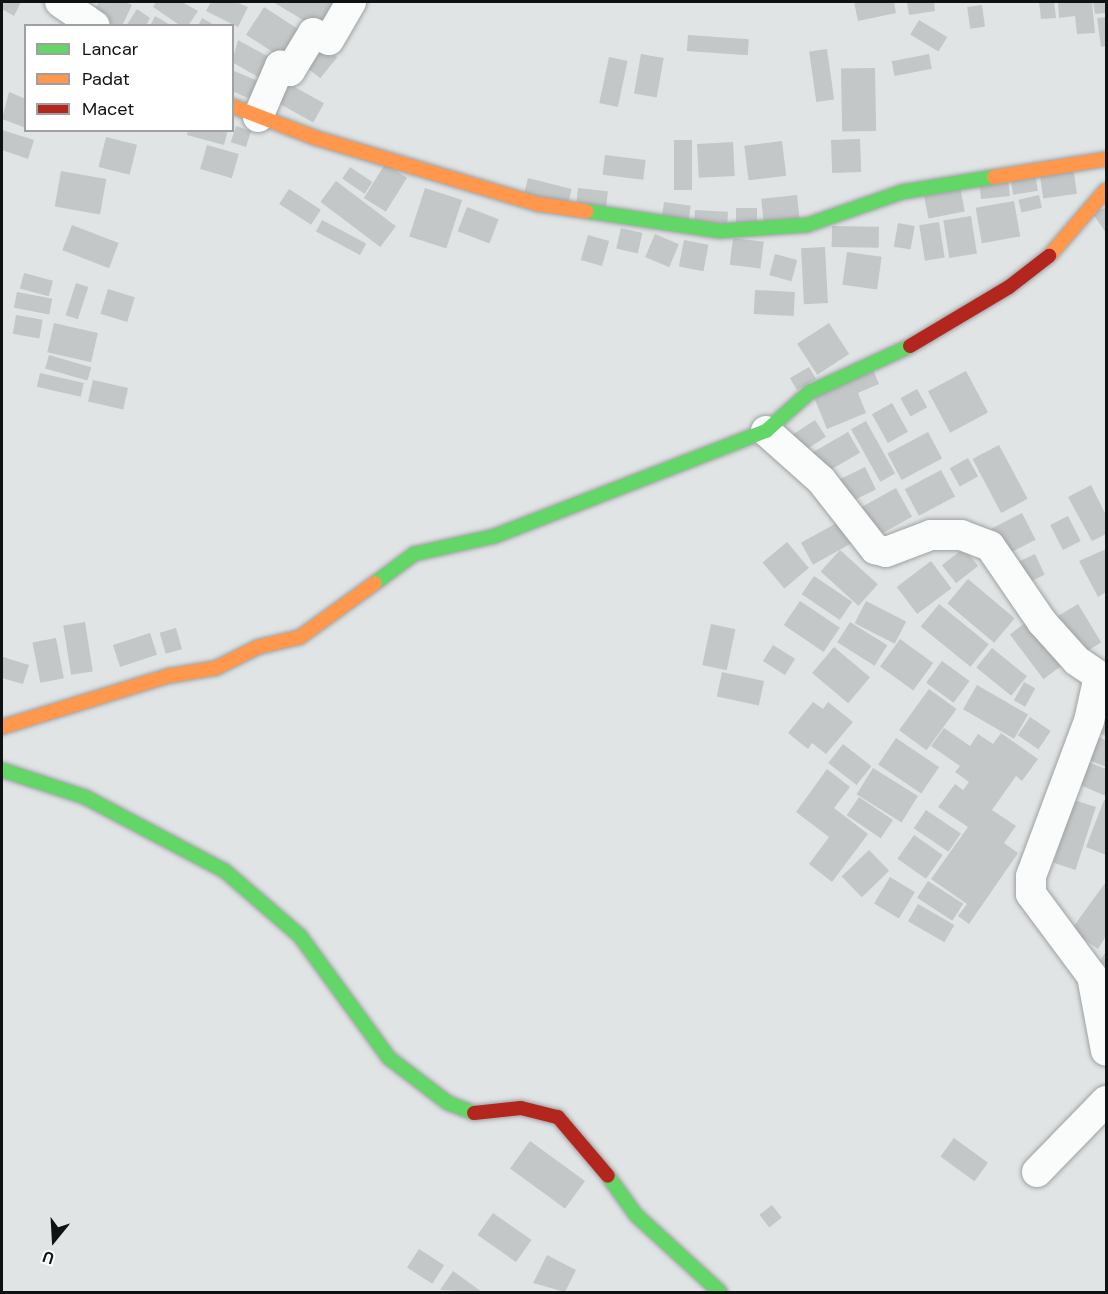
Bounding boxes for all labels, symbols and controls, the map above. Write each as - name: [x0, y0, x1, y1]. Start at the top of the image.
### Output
- legend: [24, 24, 234, 132]
- text: Lancar: [82, 37, 138, 61]
- text: Padat: [82, 67, 130, 91]
- text: Macet: [82, 97, 134, 121]
- north arrow: [24, 1210, 84, 1270]
- text: U: [40, 1246, 57, 1269]

